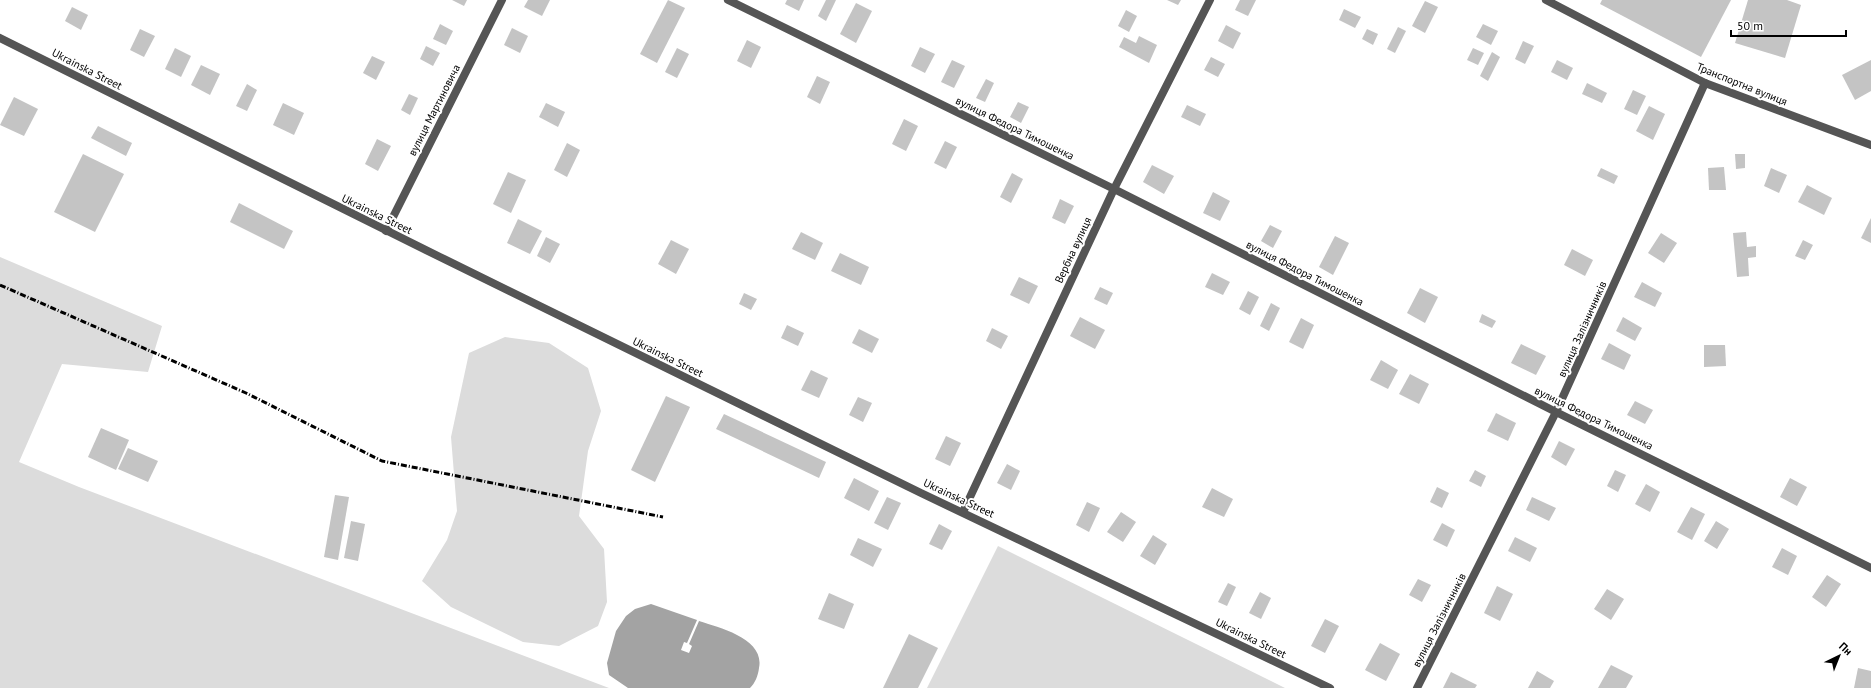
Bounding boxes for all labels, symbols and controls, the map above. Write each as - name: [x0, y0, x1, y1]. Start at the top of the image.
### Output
- scale bar: [1731, 12, 1846, 38]
- text: 50 m: [1737, 18, 1763, 33]
- street label: Ukrainska Street: [50, 45, 125, 93]
- street label: Транспортна вулиця: [1695, 59, 1789, 109]
- street label: вулиця Мартиновича: [405, 62, 463, 158]
- street label: вулиця Федора Тимошенка: [953, 93, 1077, 163]
- street label: Ukrainska Street: [339, 191, 415, 237]
- street label: Вербна вулиця: [1052, 215, 1094, 285]
- street label: вулиця Федора Тимошенка: [1244, 237, 1366, 309]
- street label: вулиця Залізничників: [1554, 279, 1610, 379]
- street label: Ukrainska Street: [630, 334, 706, 380]
- street label: вулиця Федора Тимошенка: [1532, 383, 1656, 453]
- street label: Ukrainska Street: [921, 475, 997, 521]
- street label: вулиця Залізничників: [1409, 571, 1469, 669]
- street label: Ukrainska Street: [1213, 615, 1289, 661]
- north arrow: [1819, 636, 1859, 676]
- text: Пн: [1836, 639, 1855, 658]

